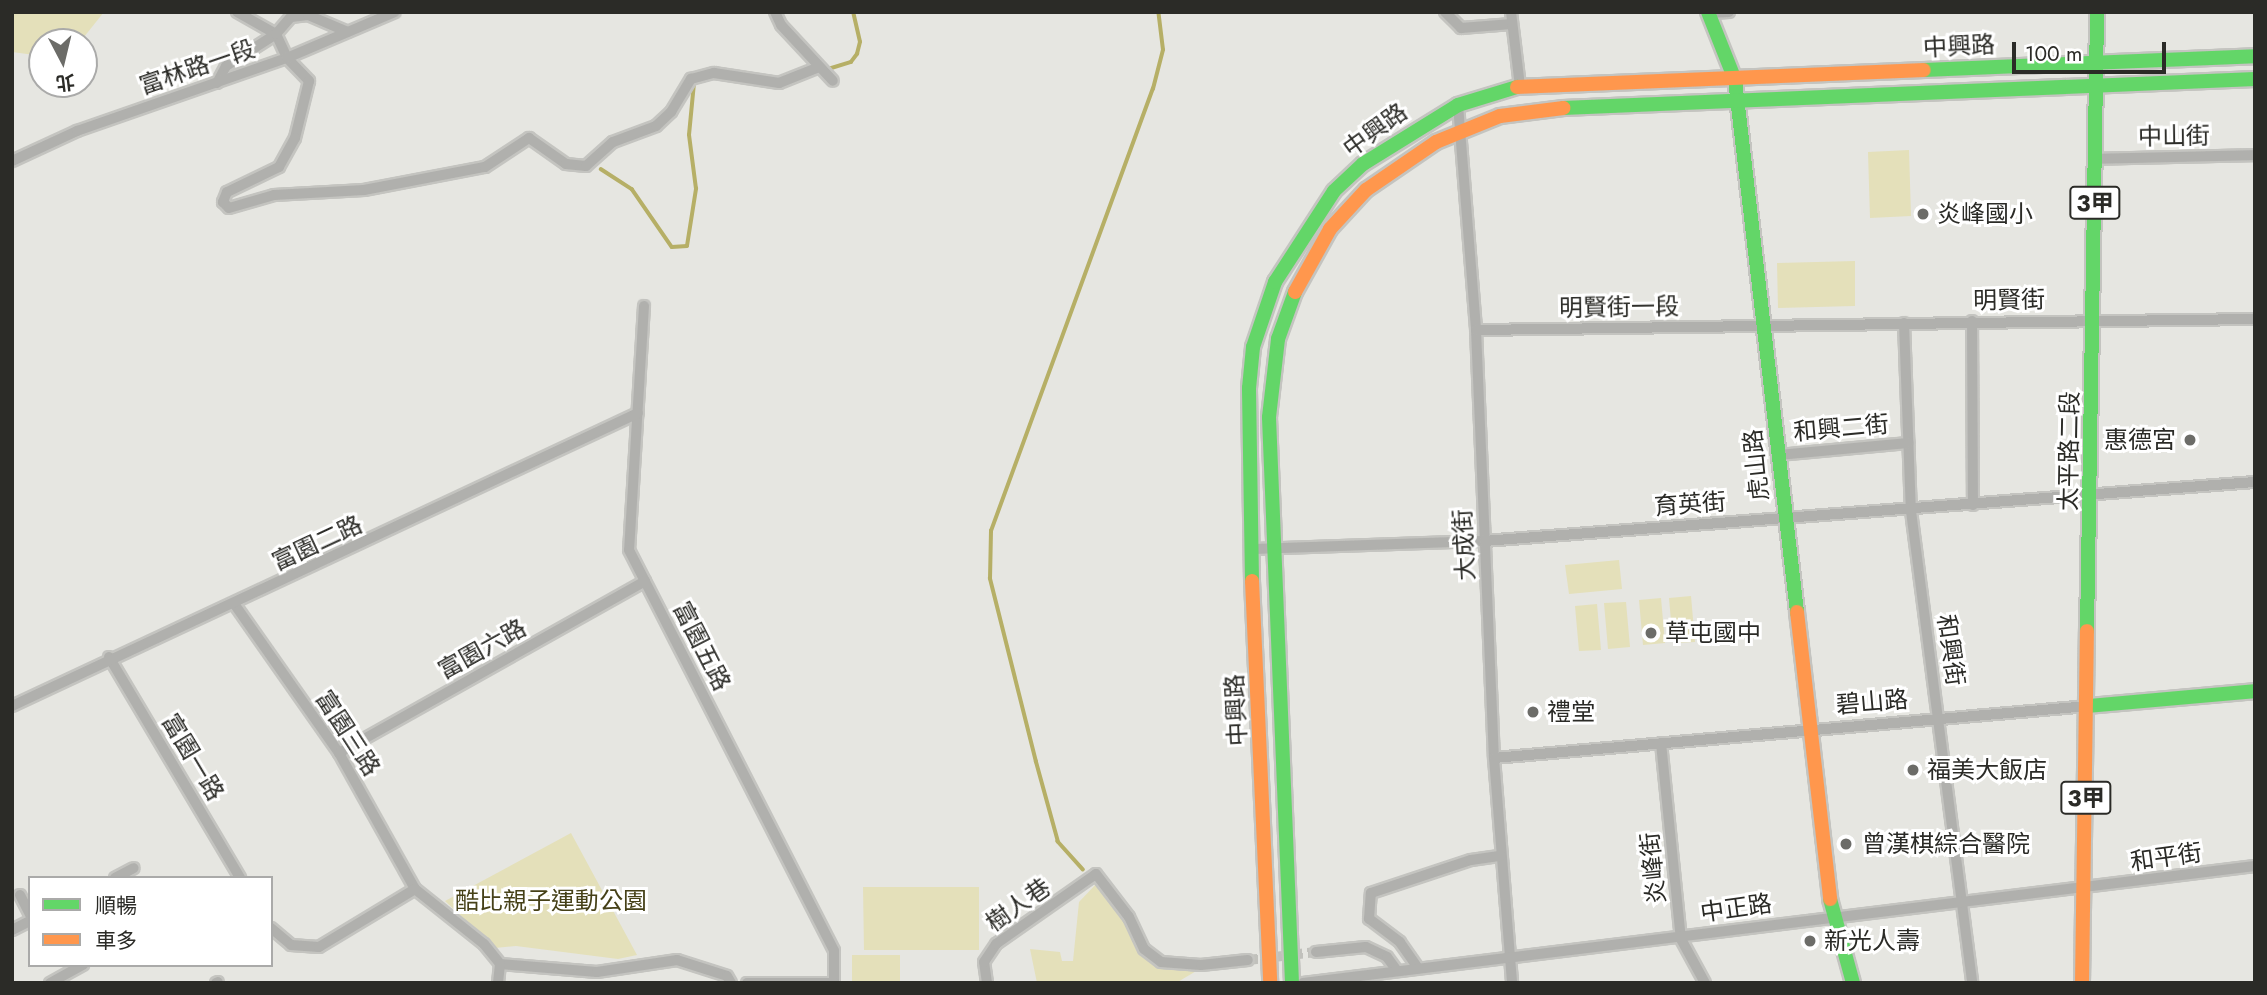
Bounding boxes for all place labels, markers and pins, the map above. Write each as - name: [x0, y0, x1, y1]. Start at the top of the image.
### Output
- place label: 炎峰國小: [1937, 200, 2033, 228]
- marker: 炎峰國小: [1915, 206, 1931, 222]
- place label: 惠德宮: [2104, 426, 2176, 454]
- marker: 惠德宮: [2182, 432, 2198, 448]
- place label: 草屯國中: [1665, 619, 1761, 647]
- marker: 草屯國中: [1643, 625, 1659, 641]
- place label: 禮堂: [1547, 698, 1595, 726]
- marker: 禮堂: [1525, 704, 1541, 720]
- place label: 福美大飯店: [1927, 756, 2047, 784]
- marker: 福美大飯店: [1905, 762, 1921, 778]
- place label: 曾漢棋綜合醫院: [1862, 830, 2030, 858]
- marker: 曾漢棋綜合醫院: [1836, 834, 1856, 854]
- place label: 新光人壽: [1824, 927, 1920, 955]
- marker: 新光人壽: [1802, 933, 1818, 949]

